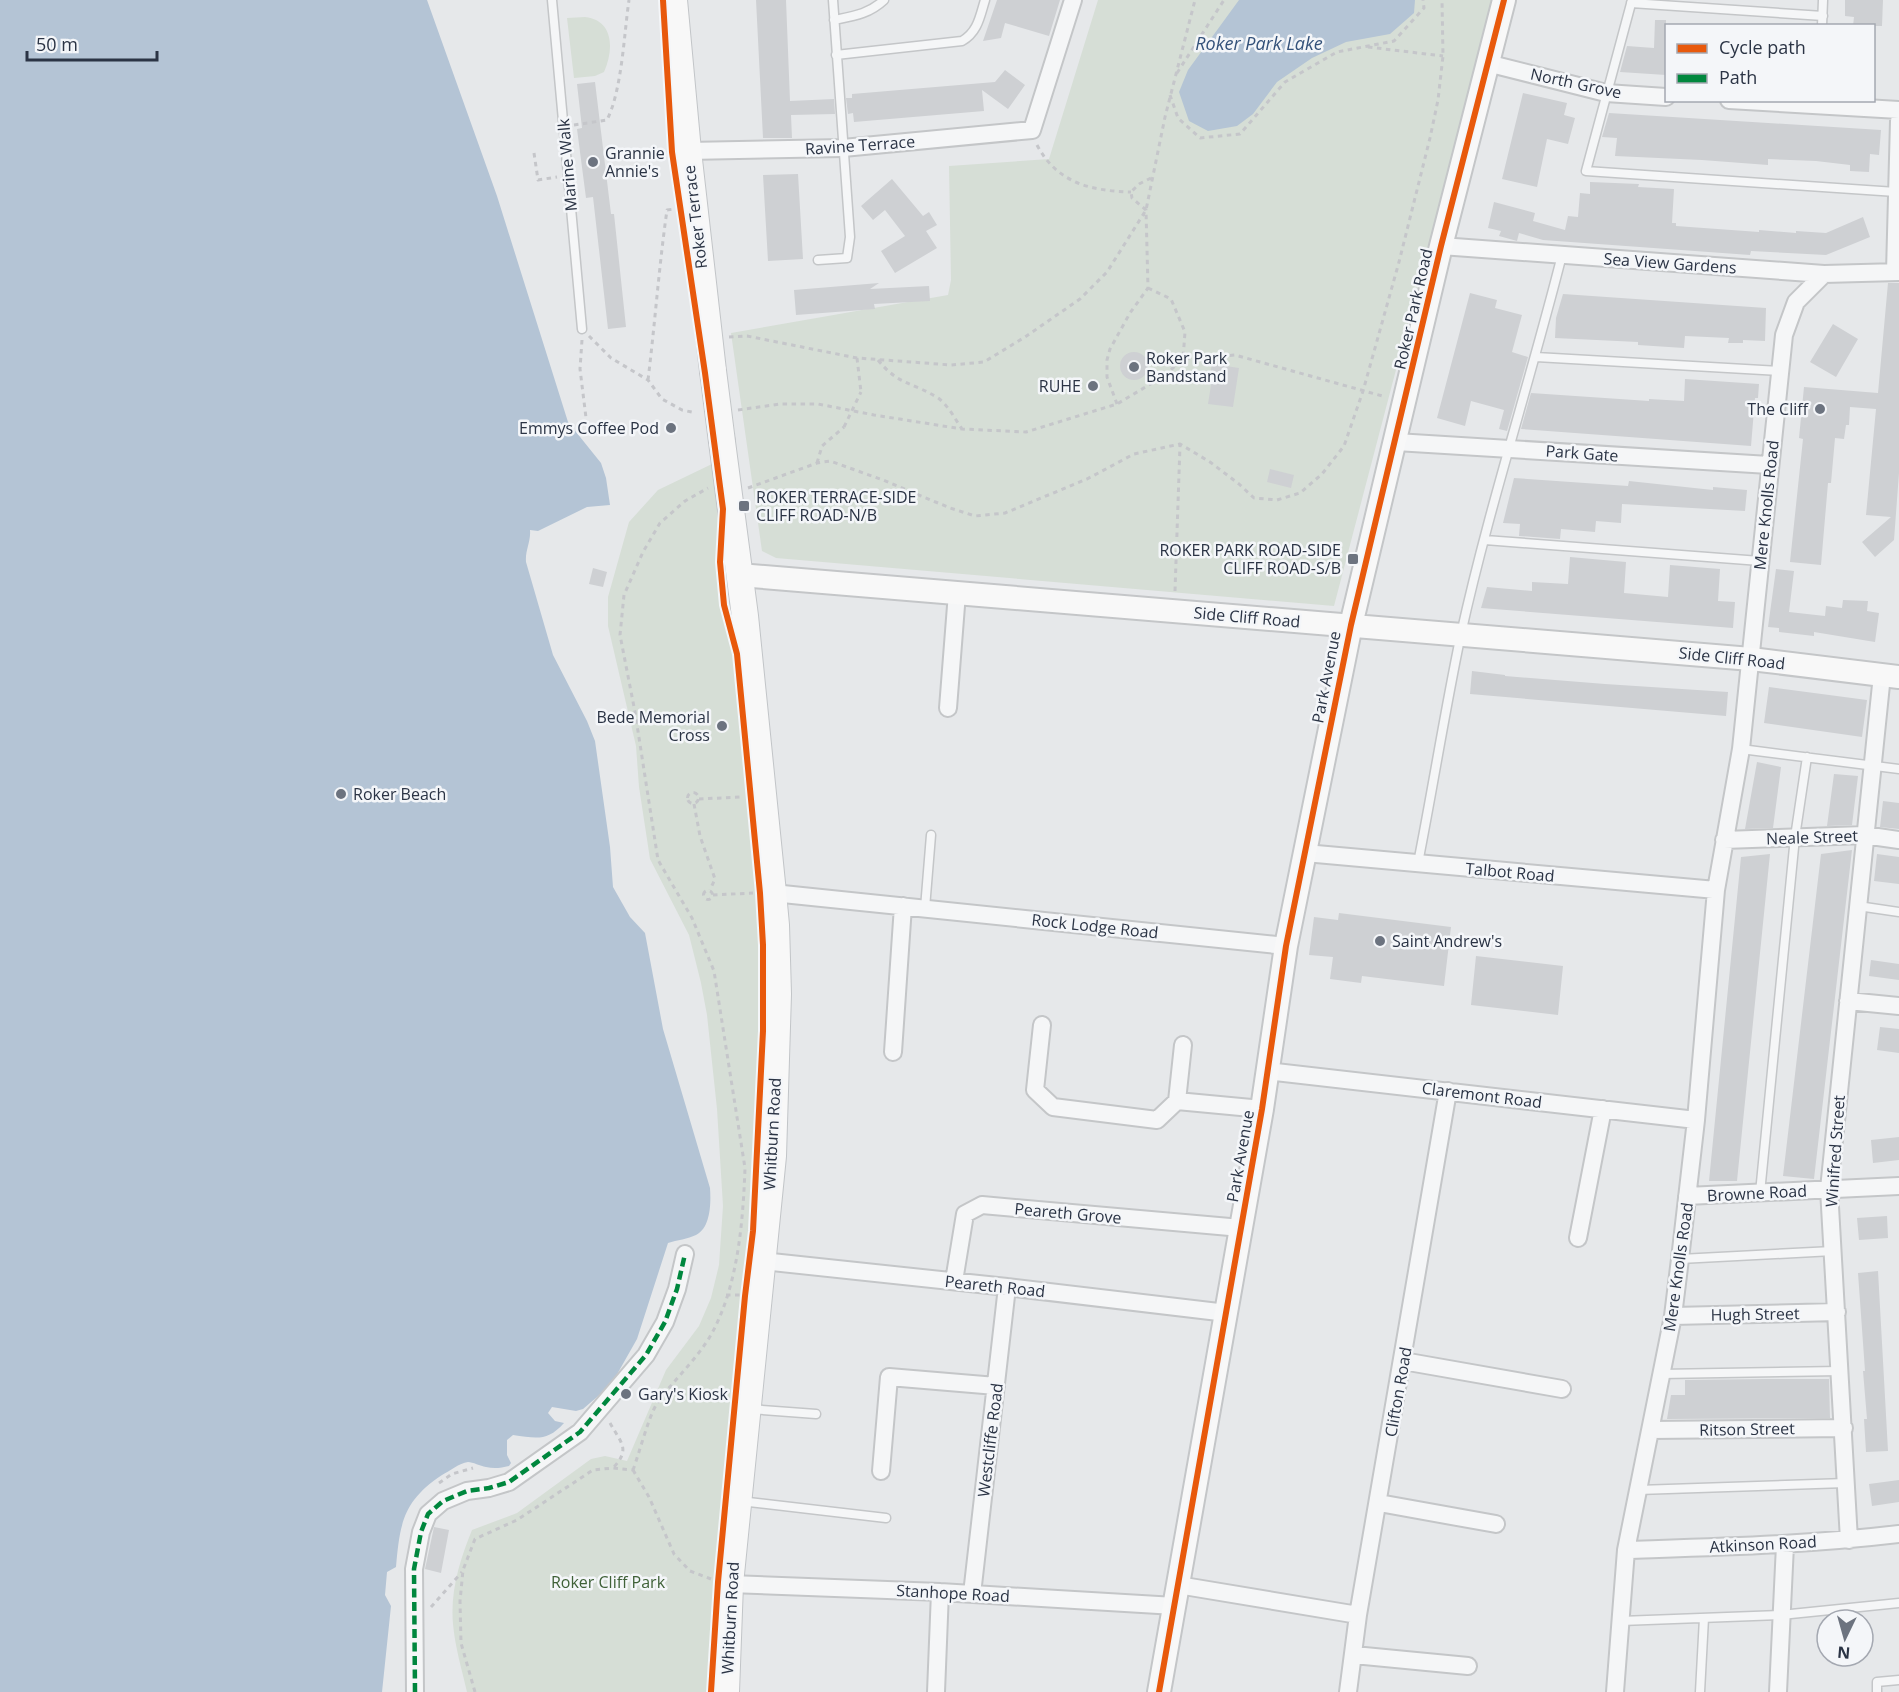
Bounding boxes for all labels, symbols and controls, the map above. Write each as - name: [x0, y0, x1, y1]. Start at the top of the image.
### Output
- scale bar: [27, 24, 158, 62]
- legend: [1665, 24, 1875, 102]
- water label: Roker Park Lake: [1195, 31, 1323, 55]
- text: 50 m: [36, 32, 78, 56]
- text: Cycle path: [1719, 35, 1806, 59]
- street label: North Grove: [1528, 63, 1624, 103]
- text: Path: [1719, 65, 1757, 89]
- street label: Marine Walk: [552, 117, 582, 212]
- street label: Ravine Terrace: [804, 130, 916, 160]
- place label: Grannie Annie's: [605, 142, 665, 182]
- marker: Grannie Annie's: [586, 155, 600, 169]
- street label: Roker Terrace: [678, 164, 712, 270]
- street label: Roker Park Road: [1388, 246, 1438, 372]
- street label: Sea View Gardens: [1603, 247, 1737, 279]
- place label: Roker Park Bandstand: [1146, 347, 1228, 387]
- marker: Roker Park Bandstand: [1127, 360, 1141, 374]
- place label: RUHE: [1039, 375, 1081, 397]
- marker: RUHE: [1086, 379, 1100, 393]
- place label: The Cliff: [1747, 398, 1809, 420]
- marker: The Cliff: [1813, 402, 1827, 416]
- place label: Emmys Coffee Pod: [519, 417, 659, 439]
- marker: Emmys Coffee Pod: [664, 421, 678, 435]
- street label: Park Gate: [1545, 439, 1619, 467]
- street label: Mere Knolls Road: [1748, 439, 1784, 571]
- place label: ROKER TERRACE-SIDE CLIFF ROAD-N/B: [756, 486, 916, 526]
- marker: ROKER TERRACE-SIDE CLIFF ROAD-N/B: [737, 499, 751, 513]
- place label: ROKER PARK ROAD-SIDE CLIFF ROAD-S/B: [1159, 539, 1341, 579]
- marker: ROKER PARK ROAD-SIDE CLIFF ROAD-S/B: [1346, 552, 1360, 566]
- street label: Side Cliff Road: [1193, 601, 1301, 633]
- street label: Park Avenue: [1306, 629, 1346, 725]
- street label: Side Cliff Road: [1678, 641, 1786, 675]
- place label: Bede Memorial Cross: [596, 706, 710, 746]
- marker: Bede Memorial Cross: [715, 719, 729, 733]
- place label: Roker Beach: [353, 783, 446, 805]
- marker: Roker Beach: [334, 787, 348, 801]
- street label: Neale Street: [1766, 824, 1859, 850]
- street label: Talbot Road: [1465, 857, 1555, 887]
- street label: Rock Lodge Road: [1030, 908, 1160, 944]
- place label: Saint Andrew's: [1392, 930, 1502, 952]
- marker: Saint Andrew's: [1373, 934, 1387, 948]
- street label: Whitburn Road: [758, 1077, 786, 1191]
- street label: Claremont Road: [1421, 1077, 1543, 1113]
- street label: Winifred Street: [1820, 1094, 1850, 1208]
- street label: Park Avenue: [1221, 1108, 1259, 1204]
- street label: Browne Road: [1706, 1179, 1808, 1207]
- street label: Peareth Grove: [1014, 1197, 1123, 1229]
- street label: Mere Knolls Road: [1658, 1201, 1698, 1333]
- street label: Peareth Road: [944, 1270, 1046, 1302]
- street label: Hugh Street: [1710, 1302, 1800, 1326]
- street label: Clifton Road: [1379, 1345, 1417, 1439]
- street label: Westcliffe Road: [972, 1382, 1008, 1498]
- place label: Gary's Kiosk: [638, 1383, 728, 1405]
- marker: Gary's Kiosk: [619, 1387, 633, 1401]
- street label: Ritson Street: [1699, 1417, 1795, 1441]
- street label: Atkinson Road: [1709, 1530, 1817, 1558]
- street label: Whitburn Road: [716, 1561, 744, 1675]
- park label: Roker Cliff Park: [551, 1571, 666, 1593]
- street label: Stanhope Road: [896, 1579, 1010, 1607]
- north arrow: [1815, 1608, 1875, 1668]
- text: N: [1836, 1641, 1851, 1664]

